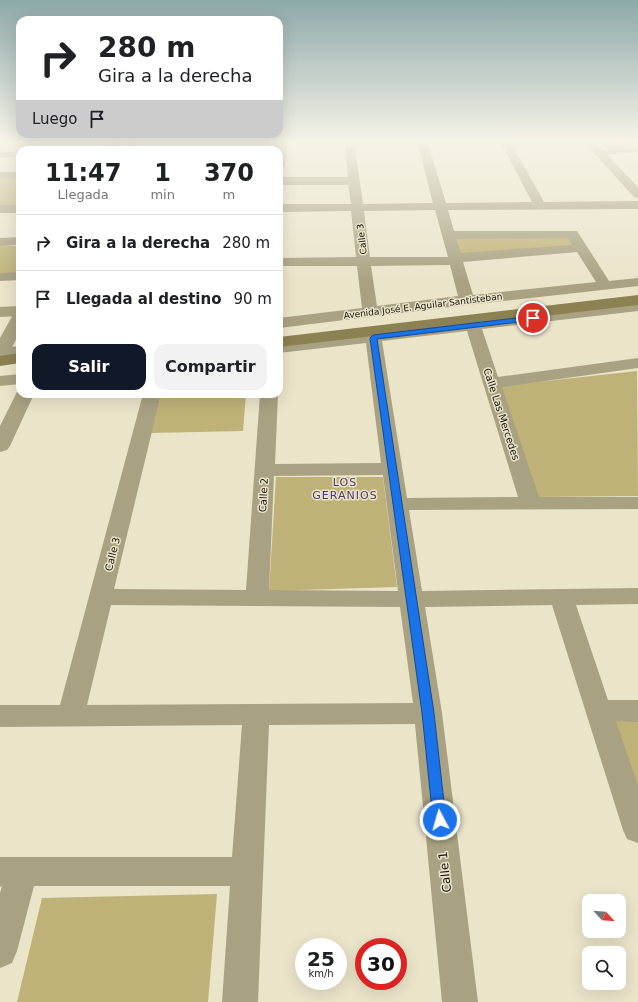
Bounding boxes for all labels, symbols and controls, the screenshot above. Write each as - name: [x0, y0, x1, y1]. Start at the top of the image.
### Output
- text: 280 m: [98, 31, 195, 64]
- icon: right: [32, 32, 84, 84]
- text: Gira a la derecha: [98, 65, 253, 86]
- icon: arrive: [86, 108, 108, 130]
- text: Luego: [32, 110, 78, 128]
- text: 11:47: [45, 159, 121, 187]
- text: 1: [154, 159, 171, 187]
- text: 370: [204, 159, 254, 187]
- text: Llegada: [58, 187, 109, 202]
- text: min: [150, 187, 175, 202]
- text: m: [223, 187, 235, 202]
- street label: Calle 3: [355, 223, 369, 255]
- icon: right: [32, 232, 54, 254]
- text: Gira a la derecha: [66, 234, 210, 252]
- text: 280 m: [222, 234, 270, 252]
- icon: arrive: [32, 288, 54, 310]
- text: Llegada al destino: [66, 290, 221, 308]
- text: 90 m: [233, 290, 272, 308]
- street label: Avenida José E. Aguilar Santisteban: [343, 291, 503, 321]
- pin: [516, 301, 550, 335]
- icon: arrive: [522, 307, 544, 329]
- button: Salir: [32, 344, 146, 390]
- button: Compartir: [154, 344, 267, 390]
- street label: Calle Las Mercedes: [481, 367, 522, 462]
- district label: LOS GERANIOS: [312, 476, 378, 502]
- street label: Calle 2: [257, 478, 270, 512]
- street label: Calle 3: [103, 536, 122, 572]
- position arrow: [419, 799, 461, 841]
- street label: Calle 1: [436, 851, 454, 893]
- north arrow: [582, 894, 626, 938]
- map controls: [582, 894, 626, 990]
- speed limit sign: 30: [355, 938, 407, 990]
- button: search: [582, 946, 626, 990]
- text: 25: [307, 947, 335, 971]
- text: km/h: [308, 968, 334, 979]

